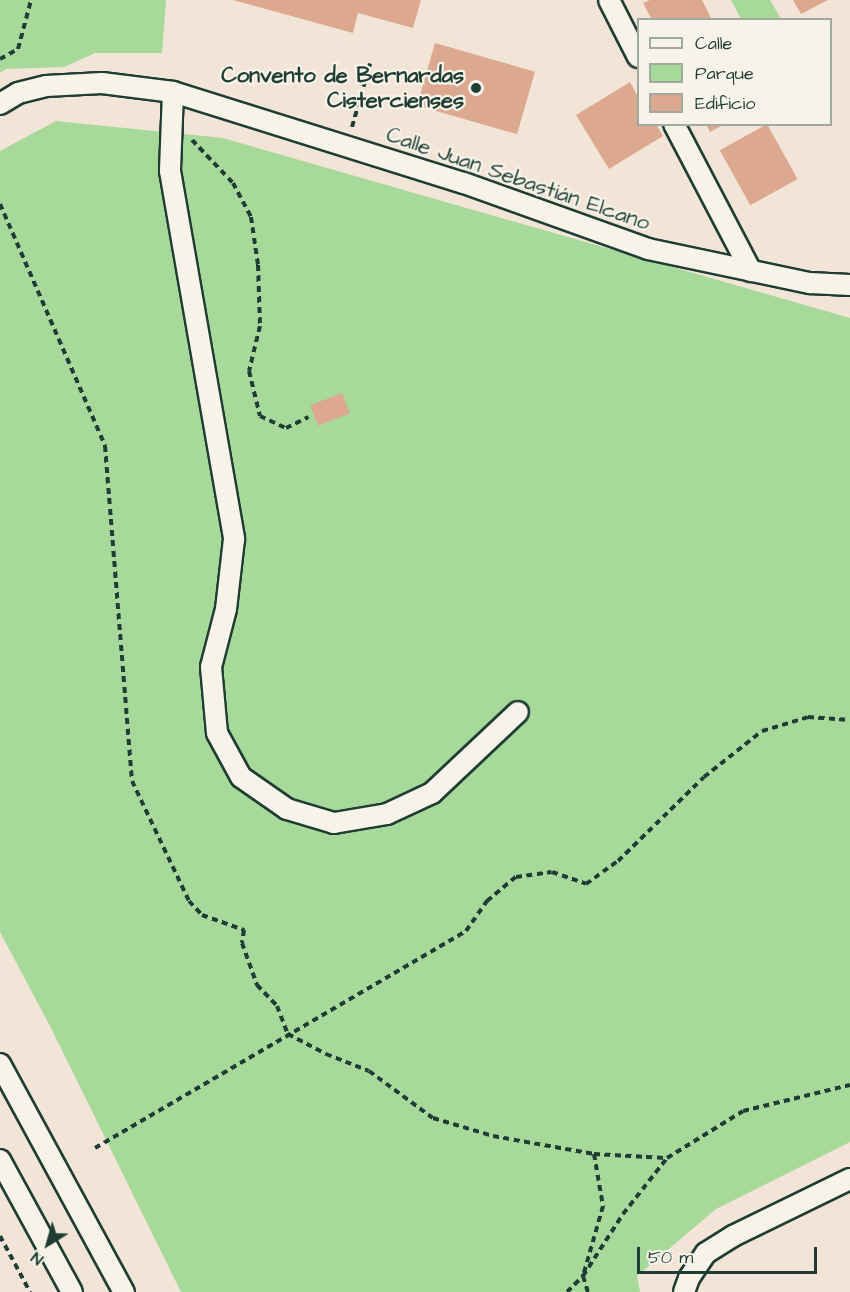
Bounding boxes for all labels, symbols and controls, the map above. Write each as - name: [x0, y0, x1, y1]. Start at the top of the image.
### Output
- legend: [637, 18, 832, 126]
- text: Calle: [695, 31, 732, 56]
- text: Parque: [695, 61, 754, 86]
- place label: Convento de Bernardas Cistercienses: [221, 62, 464, 113]
- marker: Convento de Bernardas Cistercienses: [469, 81, 483, 95]
- text: Edificio: [695, 91, 755, 116]
- street label: Calle Juan Sebastián Elcano: [383, 121, 653, 237]
- north arrow: [18, 1214, 78, 1274]
- scale bar: [640, 1235, 820, 1273]
- text: 50 m: [648, 1245, 693, 1270]
- text: N: [27, 1247, 48, 1270]

